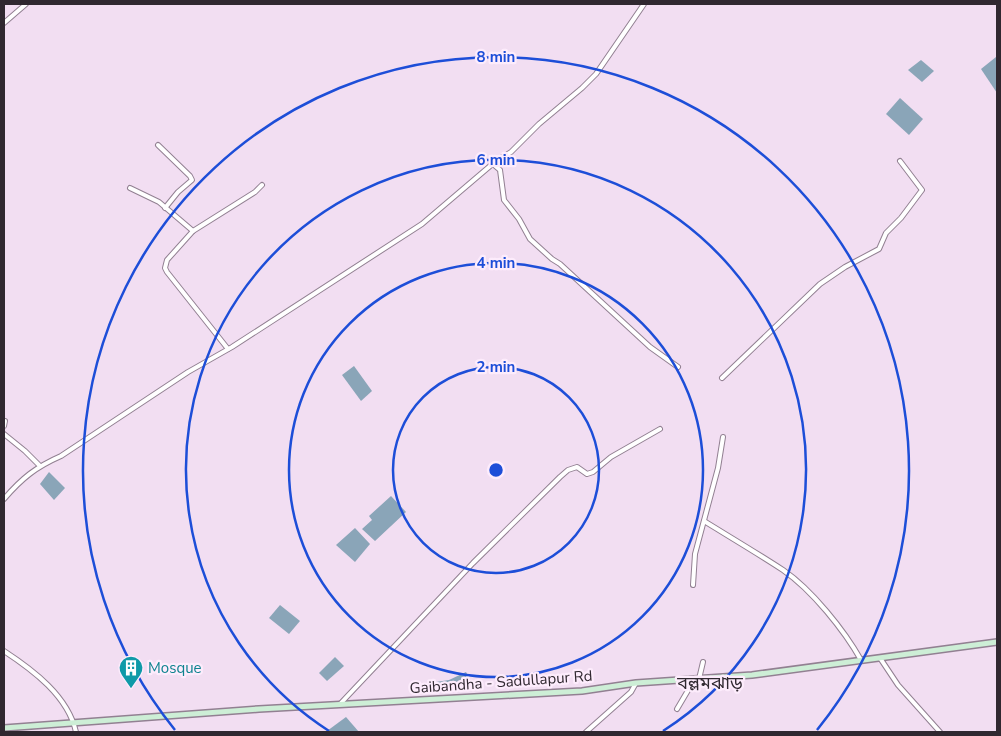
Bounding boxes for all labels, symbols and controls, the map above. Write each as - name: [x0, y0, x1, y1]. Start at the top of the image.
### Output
- text: 8 min: [477, 47, 515, 67]
- text: 6 min: [477, 150, 515, 170]
- text: 4 min: [477, 253, 515, 273]
- text: 2 min: [477, 357, 515, 377]
- centre of rings: [487, 461, 505, 479]
- building icon: Mosque: [118, 655, 144, 689]
- place label: Mosque: [148, 658, 202, 678]
- street label: Gaibandha - Sadullapur Rd: [409, 666, 593, 698]
- district label: বল্লমঝাড়: [676, 671, 743, 695]

